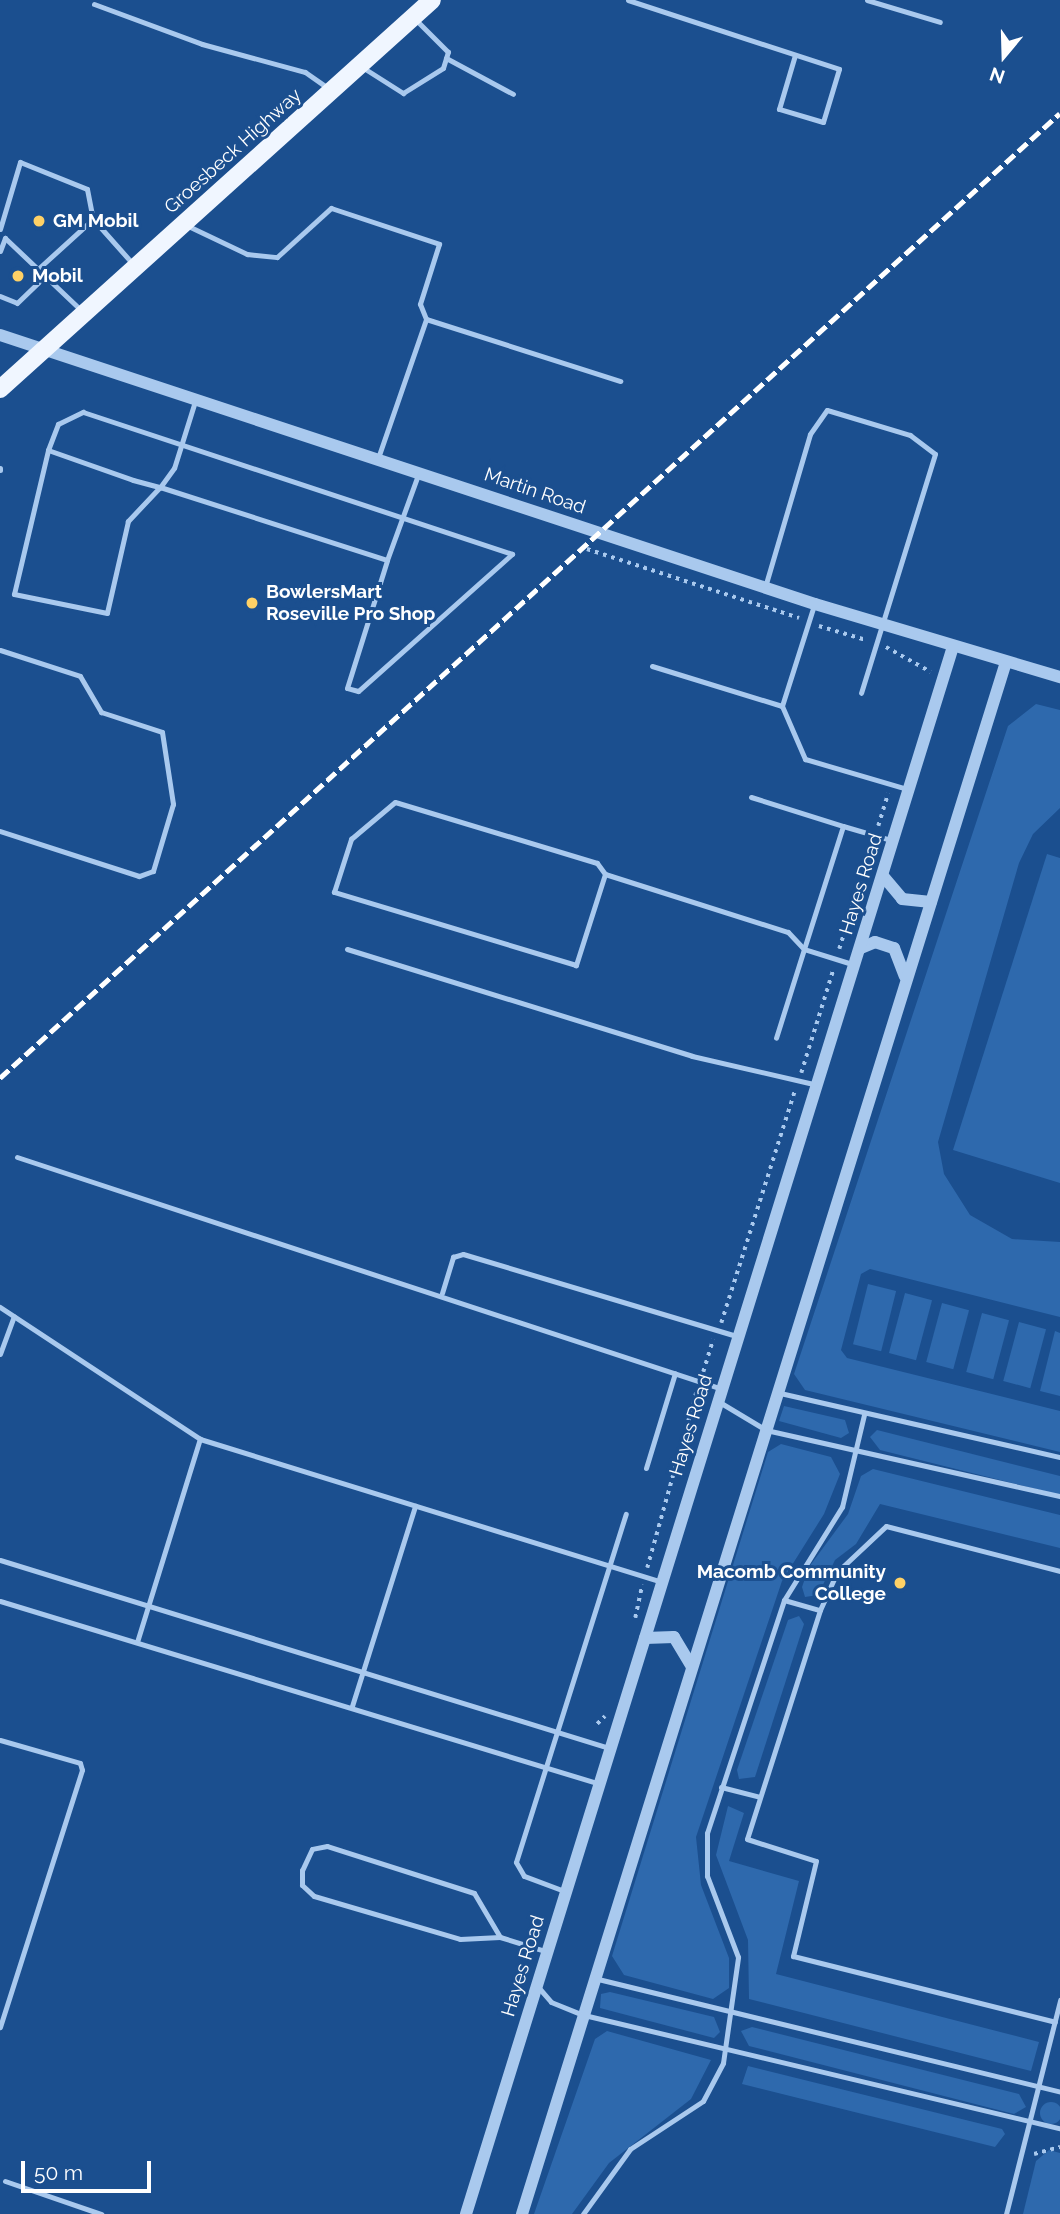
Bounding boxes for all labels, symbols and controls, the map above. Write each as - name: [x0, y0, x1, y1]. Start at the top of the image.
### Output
- north arrow: [969, 21, 1039, 91]
- text: N: [987, 63, 1008, 89]
- street label: Groesbeck Highway: [160, 84, 306, 218]
- place label: GM Mobil: [53, 210, 138, 232]
- marker: GM Mobil: [31, 213, 47, 229]
- place label: Mobil: [32, 265, 83, 287]
- marker: Mobil: [10, 268, 26, 284]
- street label: Martin Road: [481, 463, 589, 519]
- place label: BowlersMart Roseville Pro Shop: [266, 581, 435, 625]
- marker: BowlersMart Roseville Pro Shop: [244, 595, 260, 611]
- street label: Hayes Road: [835, 831, 887, 937]
- street label: Hayes Road: [665, 1372, 717, 1478]
- place label: Macomb Community College: [697, 1561, 886, 1605]
- marker: Macomb Community College: [892, 1575, 908, 1591]
- street label: Hayes Road: [497, 1913, 549, 2019]
- scale bar: [24, 2148, 154, 2192]
- text: 50 m: [34, 2160, 83, 2185]

